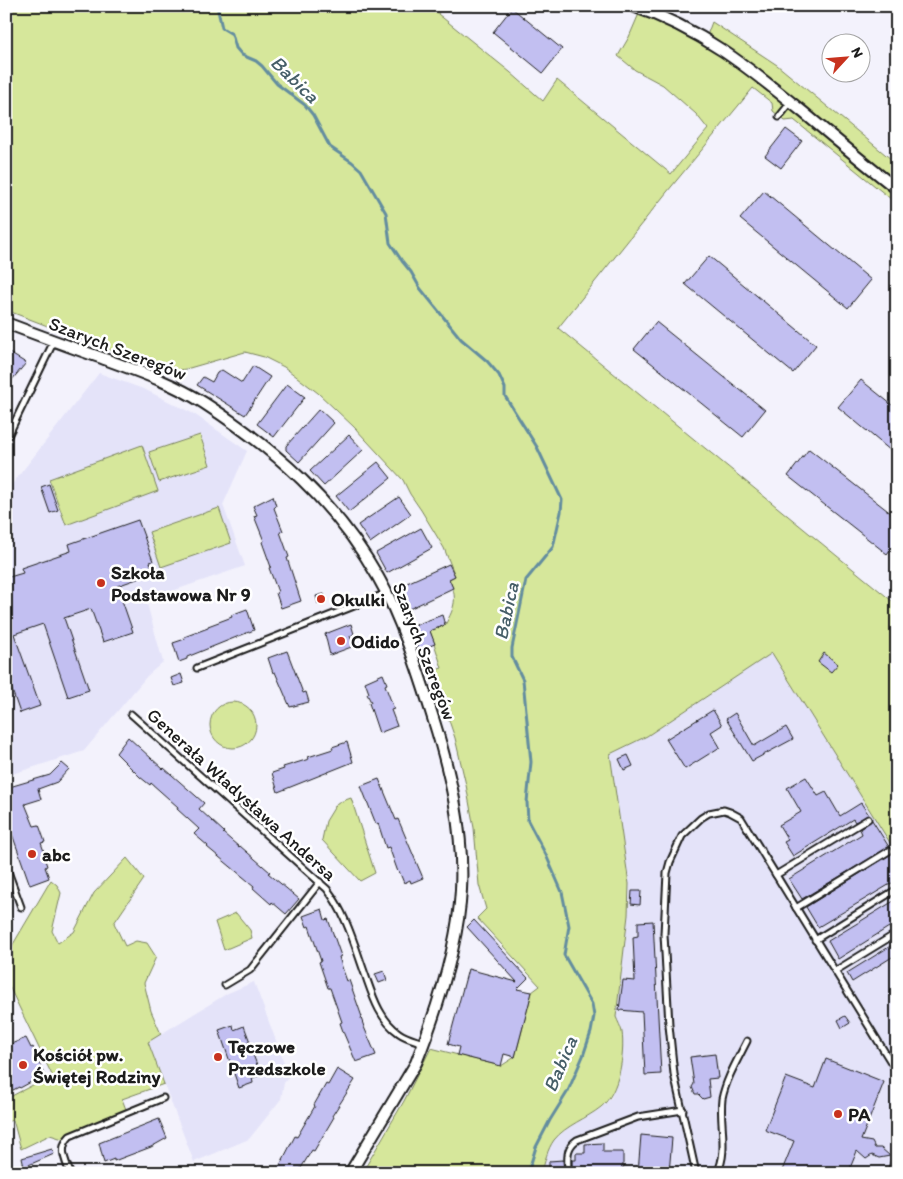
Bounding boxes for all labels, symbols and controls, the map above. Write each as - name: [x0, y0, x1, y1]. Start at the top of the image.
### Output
- north arrow: [820, 32, 870, 82]
- text: N: [848, 45, 867, 60]
- water label: Babica: [266, 50, 325, 108]
- street label: Szarych Szeregów: [46, 312, 190, 385]
- place label: Szkoła Podstawowa Nr 9: [111, 561, 251, 606]
- marker: Szkoła Podstawowa Nr 9: [95, 577, 107, 589]
- street label: Szarych Szeregów: [388, 579, 461, 723]
- water label: Babica: [488, 579, 524, 642]
- place label: Okulki: [331, 588, 385, 611]
- marker: Okulki: [315, 593, 327, 605]
- place label: Odido: [351, 630, 400, 653]
- marker: Odido: [335, 635, 347, 647]
- street label: Generała Władysława Andersa: [142, 703, 341, 886]
- place label: abc: [42, 843, 71, 866]
- marker: abc: [26, 848, 38, 860]
- water label: Babica: [538, 1032, 583, 1096]
- place label: Tęczowe Przedszkole: [227, 1035, 326, 1080]
- place label: Kościół pw. Świętej Rodziny: [33, 1043, 161, 1088]
- marker: Tęczowe Przedszkole: [212, 1051, 224, 1063]
- marker: Kościół pw. Świętej Rodziny: [17, 1059, 29, 1071]
- place label: PA: [848, 1103, 871, 1126]
- marker: PA: [832, 1108, 844, 1120]

